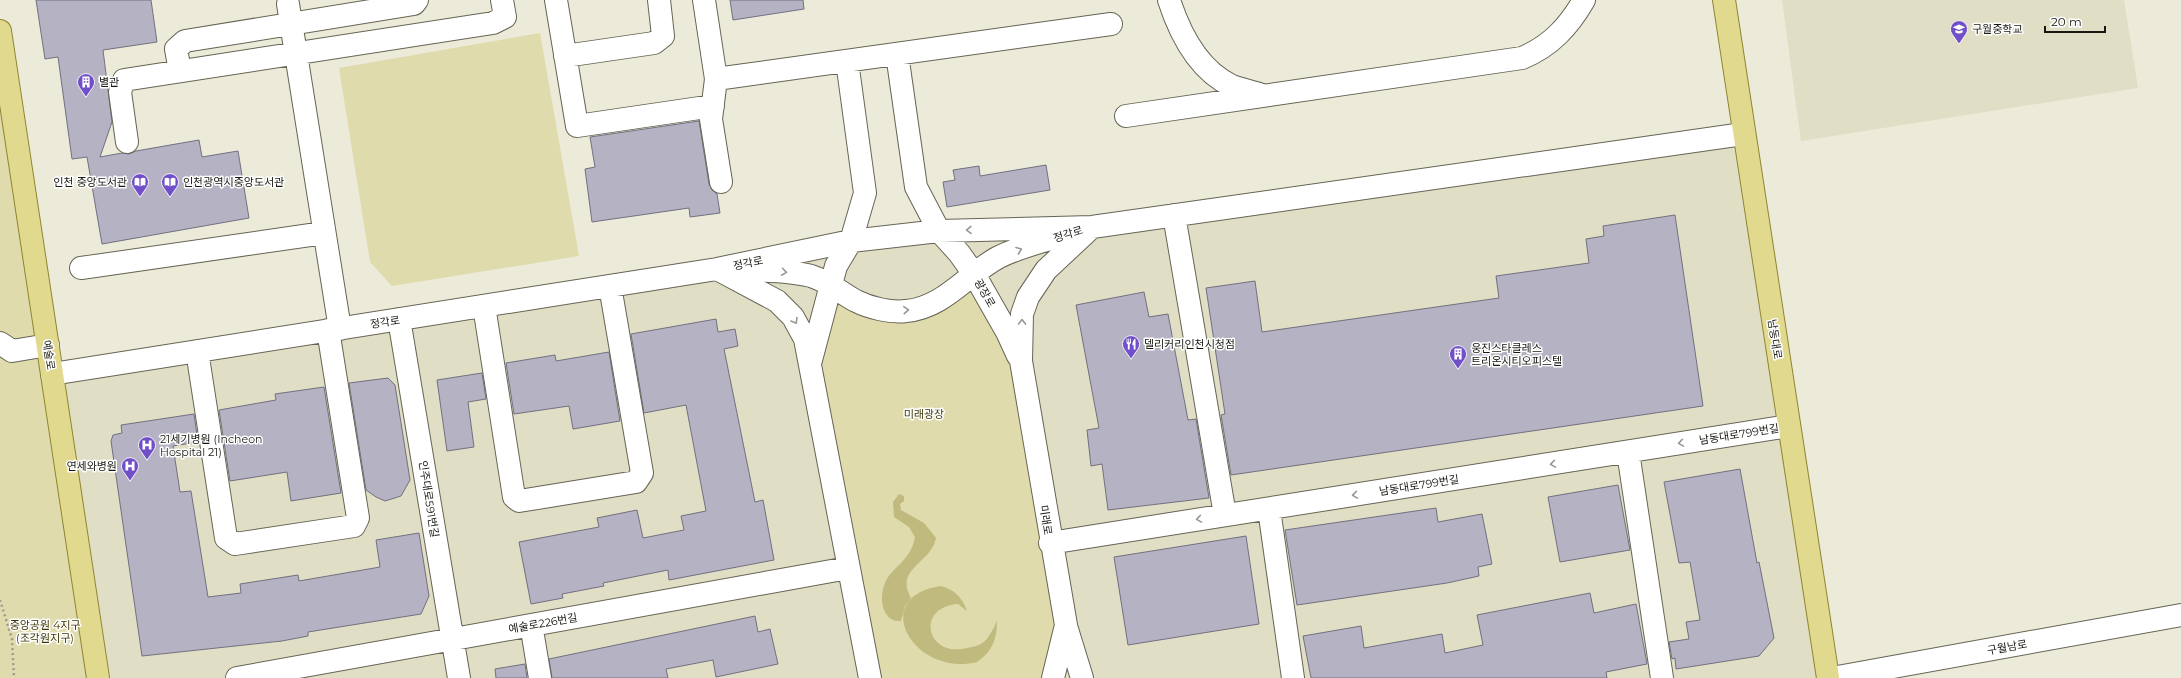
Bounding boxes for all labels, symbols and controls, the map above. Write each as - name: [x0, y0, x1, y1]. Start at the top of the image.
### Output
- scale bar: [2045, 8, 2105, 34]
- text: 20 m: [2051, 14, 2082, 29]
- school or university icon: 구월중학교: [1949, 19, 1969, 44]
- place label: 구월중학교: [1972, 22, 2023, 36]
- building icon: 별관: [76, 72, 96, 97]
- place label: 별관: [99, 75, 119, 89]
- library icon: 인천 중앙도서관: [130, 172, 150, 197]
- library icon: 인천광역시중앙도서관: [160, 172, 180, 197]
- place label: 인천 중앙도서관: [53, 175, 127, 189]
- place label: 인천광역시중앙도서관: [183, 175, 284, 189]
- street label: 정각로: [1051, 223, 1085, 245]
- one-way arrow: [966, 226, 972, 235]
- one-way arrow: [1015, 246, 1022, 254]
- street label: 정각로: [732, 253, 764, 273]
- one-way arrow: [781, 267, 787, 276]
- street label: 광장로: [971, 276, 999, 310]
- one-way arrow: [903, 306, 909, 315]
- street label: 정각로: [369, 313, 401, 331]
- one-way arrow: [791, 317, 798, 324]
- street label: 남동대로: [1765, 318, 1785, 360]
- one-way arrow: [1017, 319, 1026, 325]
- restaurant icon: 델리커리인천시청점: [1121, 334, 1141, 359]
- place label: 델리커리인천시청점: [1144, 337, 1235, 351]
- street label: 예술로: [40, 339, 58, 371]
- place label: 웅진스타클레스 트리온시티오피스텔: [1471, 341, 1562, 368]
- building icon: 웅진스타클레스 트리온시티오피스텔: [1448, 344, 1468, 369]
- park label: 미래광장: [904, 407, 944, 421]
- street label: 남동대로799번길: [1698, 421, 1780, 447]
- place label: 21세기병원 (Incheon Hospital 21): [160, 432, 262, 459]
- hospital icon: 21세기병원 (Incheon Hospital 21): [137, 435, 157, 460]
- one-way arrow: [1678, 438, 1684, 447]
- hospital icon: 연세와병원: [120, 456, 140, 481]
- place label: 연세와병원: [66, 459, 117, 473]
- one-way arrow: [1550, 459, 1556, 468]
- street label: 인주대로591번길: [416, 460, 442, 538]
- street label: 남동대로799번길: [1378, 472, 1460, 498]
- one-way arrow: [1352, 490, 1358, 499]
- street label: 미래로: [1037, 504, 1055, 536]
- one-way arrow: [1196, 514, 1202, 523]
- street label: 예술로226번길: [507, 610, 579, 636]
- park label: 중앙공원 4지구 (조각원지구): [10, 618, 80, 645]
- street label: 구월남로: [1986, 637, 2028, 657]

